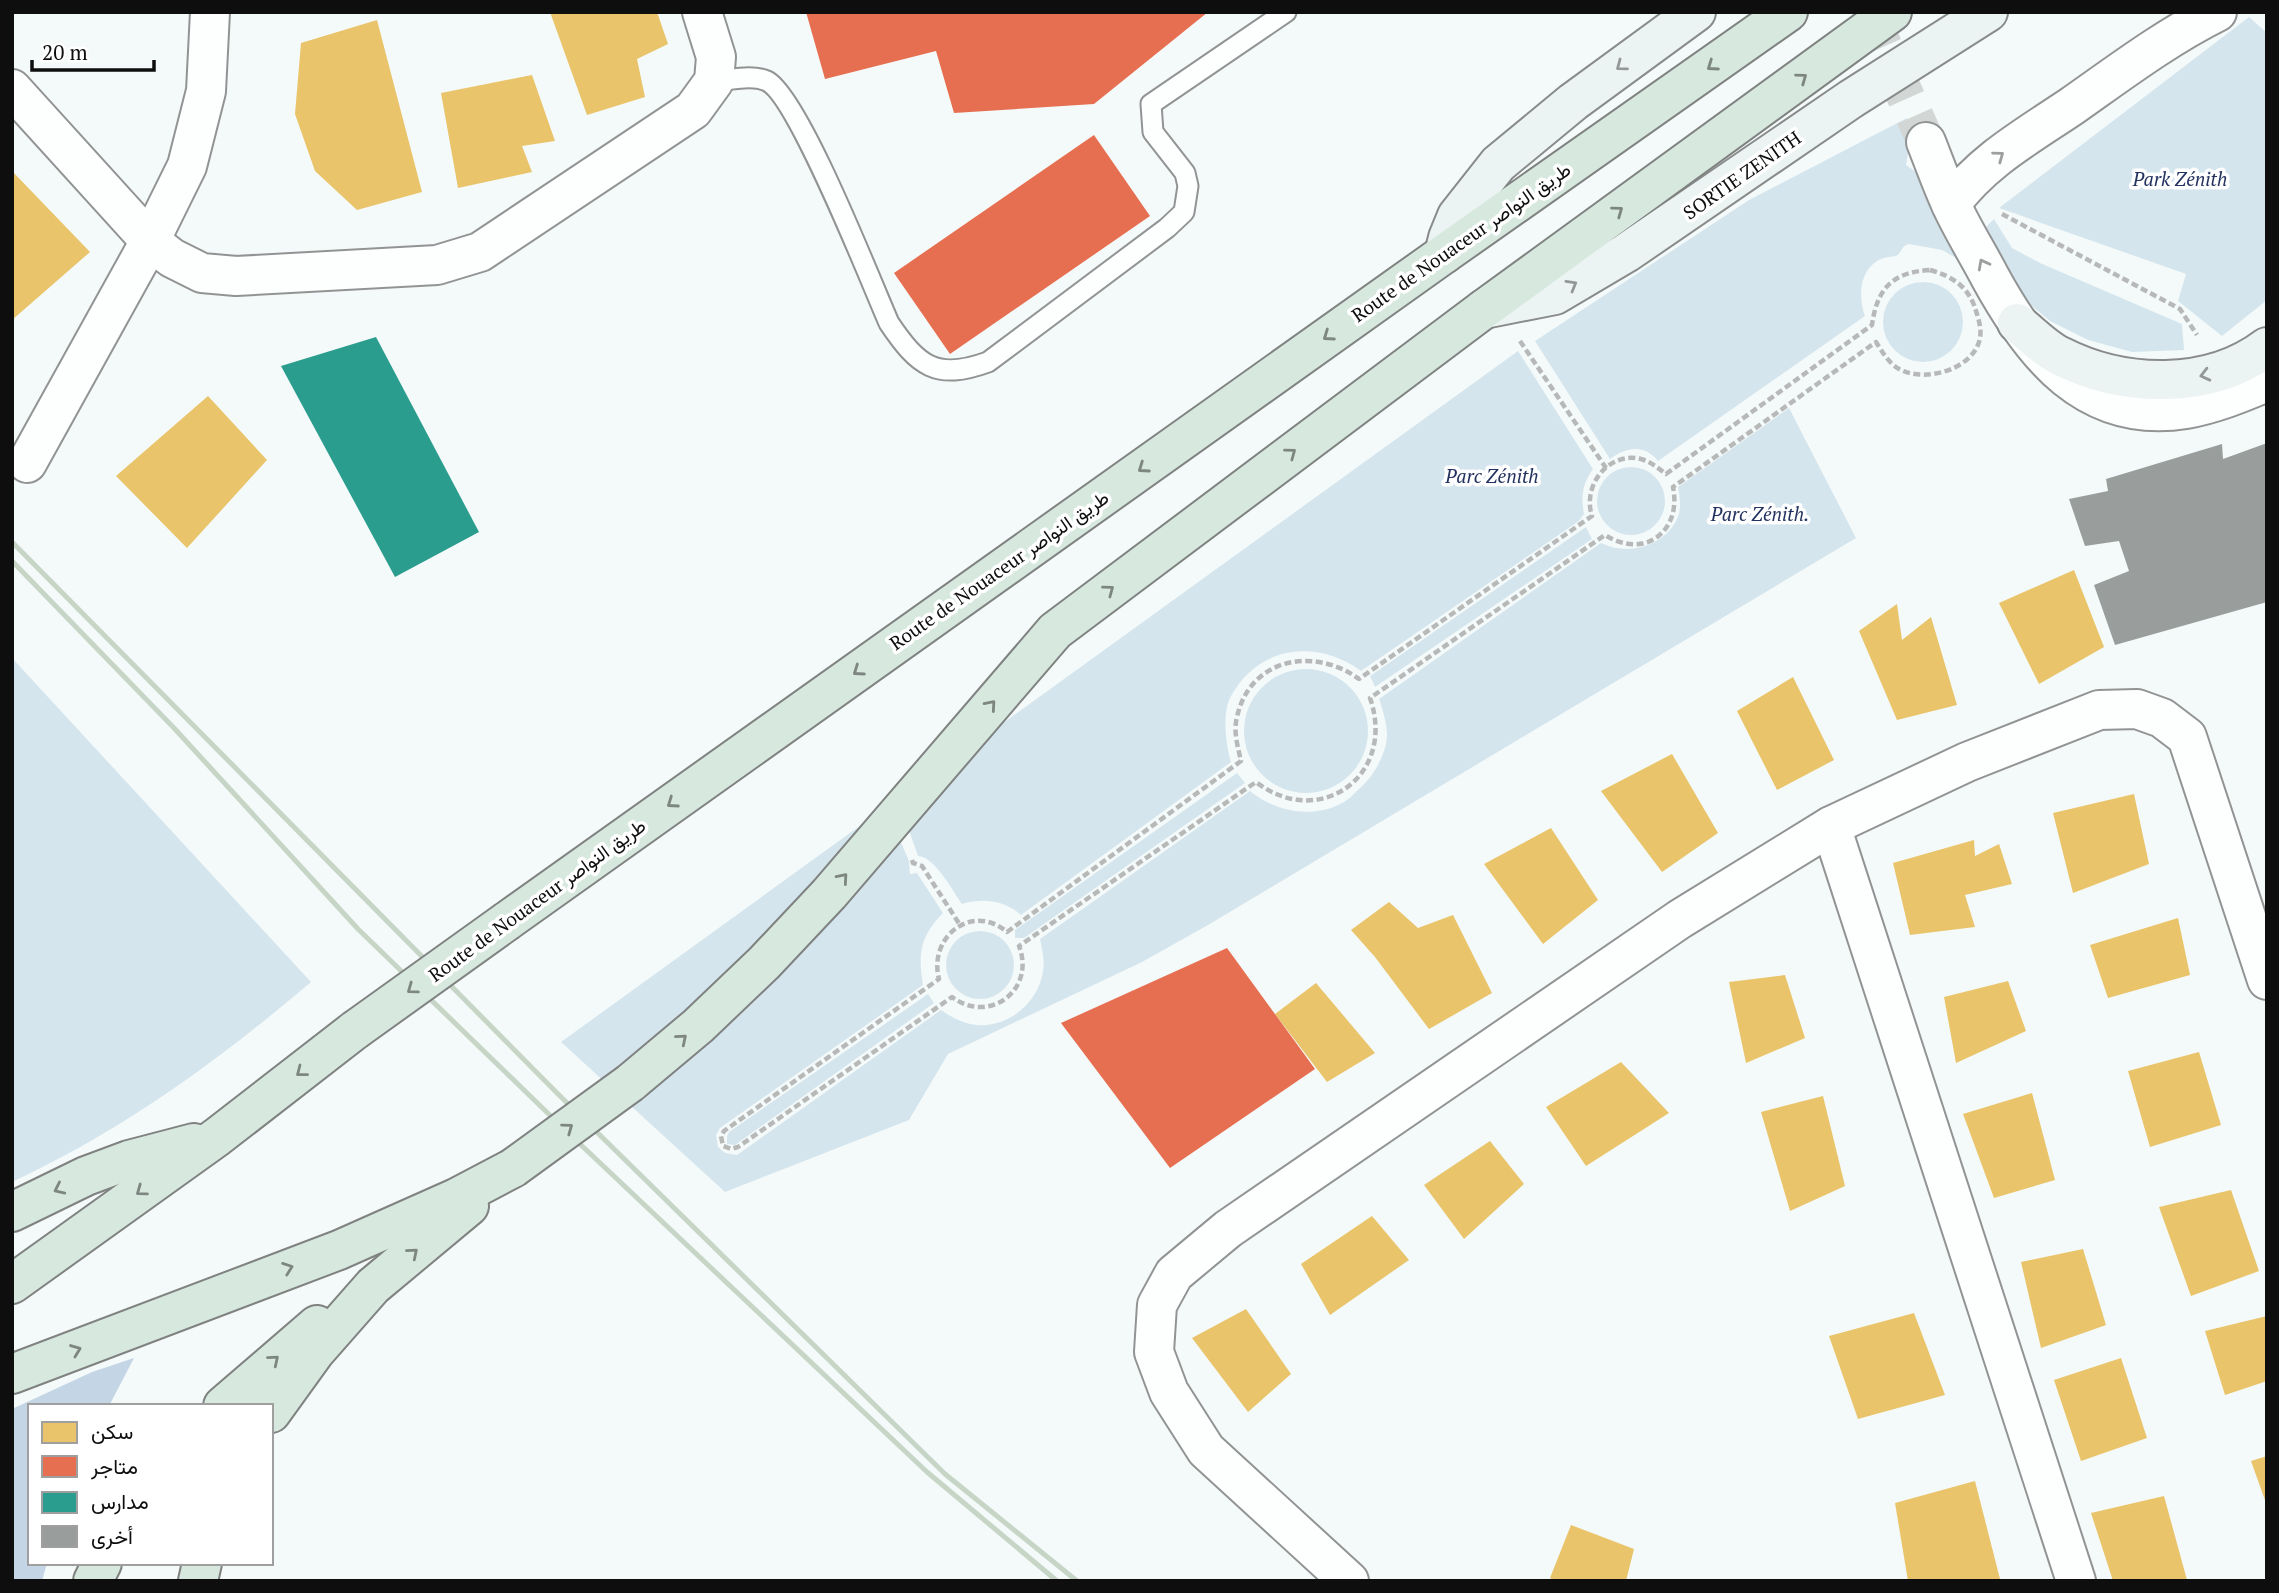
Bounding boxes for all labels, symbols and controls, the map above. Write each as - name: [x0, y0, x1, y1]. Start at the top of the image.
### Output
- scale bar: [32, 28, 154, 72]
- text: 20 m: [42, 38, 88, 66]
- one-way arrow: [1616, 58, 1629, 71]
- one-way arrow: [1707, 58, 1720, 70]
- one-way arrow: [1794, 73, 1807, 86]
- street label: SORTIE ZENITH: [1678, 125, 1806, 225]
- one-way arrow: [1991, 152, 2004, 164]
- street label: Route de Nouaceur طريق النواصر: [1346, 156, 1575, 327]
- park label: Park Zénith: [2132, 166, 2227, 191]
- one-way arrow: [1610, 207, 1623, 220]
- one-way arrow: [1978, 259, 1991, 271]
- one-way arrow: [1565, 280, 1578, 293]
- one-way arrow: [1323, 328, 1336, 340]
- one-way arrow: [2199, 366, 2211, 381]
- one-way arrow: [1283, 449, 1296, 462]
- one-way arrow: [1138, 460, 1151, 472]
- park label: Parc Zénith: [1444, 463, 1539, 488]
- street label: Route de Nouaceur طريق النواصر: [884, 484, 1113, 655]
- park label: Parc Zénith.: [1710, 501, 1809, 526]
- one-way arrow: [1101, 585, 1114, 598]
- one-way arrow: [853, 663, 866, 675]
- one-way arrow: [983, 701, 995, 714]
- one-way arrow: [668, 795, 680, 807]
- street label: Route de Nouaceur طريق النواصر: [423, 812, 650, 987]
- one-way arrow: [835, 874, 847, 887]
- one-way arrow: [407, 981, 420, 993]
- one-way arrow: [674, 1035, 687, 1047]
- one-way arrow: [297, 1064, 309, 1077]
- one-way arrow: [560, 1124, 573, 1136]
- one-way arrow: [54, 1181, 66, 1195]
- one-way arrow: [136, 1183, 149, 1195]
- one-way arrow: [405, 1248, 418, 1261]
- one-way arrow: [282, 1263, 294, 1277]
- one-way arrow: [69, 1344, 81, 1358]
- one-way arrow: [265, 1356, 278, 1368]
- legend: [28, 1404, 273, 1565]
- text: سكن: [91, 1417, 133, 1445]
- text: متاجر: [90, 1452, 138, 1480]
- text: مدارس: [91, 1487, 149, 1515]
- text: أخرى: [91, 1522, 133, 1550]

